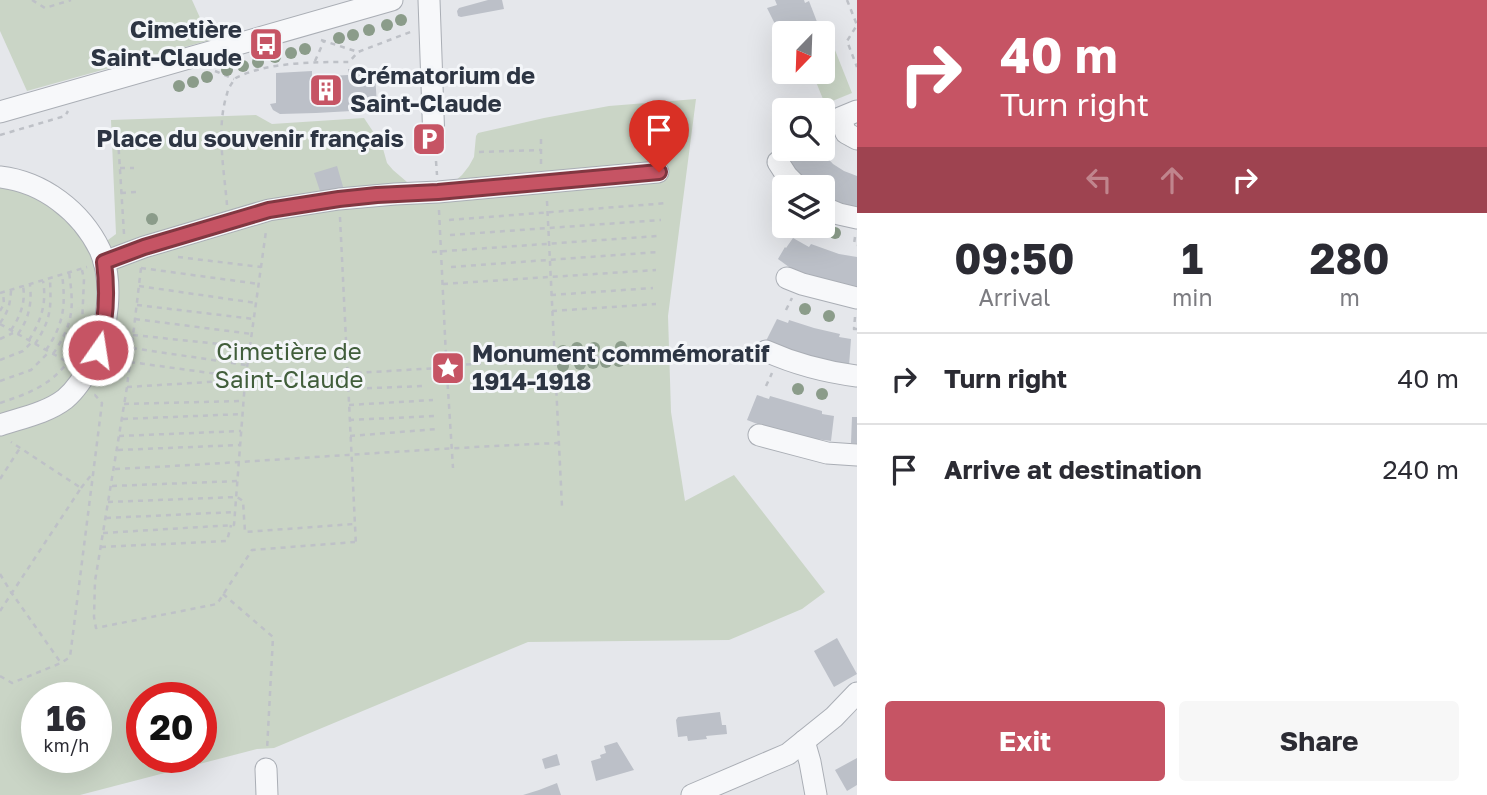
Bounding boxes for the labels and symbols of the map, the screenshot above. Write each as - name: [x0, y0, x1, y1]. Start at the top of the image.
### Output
- place label: Cimetière Saint-Claude: [90, 14, 242, 71]
- north arrow: [772, 21, 835, 84]
- bus stop icon: Cimetière Saint-Claude: [247, 25, 285, 63]
- place label: Crématorium de Saint-Claude: [350, 60, 535, 117]
- building icon: Crématorium de Saint-Claude: [307, 71, 345, 109]
- pin: [629, 100, 689, 172]
- parking icon: Place du souvenir français: [410, 120, 448, 158]
- place label: Place du souvenir français: [96, 123, 404, 152]
- position arrow: [61, 313, 135, 387]
- park label: Cimetière de Saint-Claude: [215, 336, 363, 393]
- place label: Monument commémoratif 1914-1918: [472, 338, 770, 395]
- place icon: Monument commémoratif 1914-1918: [429, 349, 467, 387]
- speed limit sign: 20: [126, 682, 217, 773]

